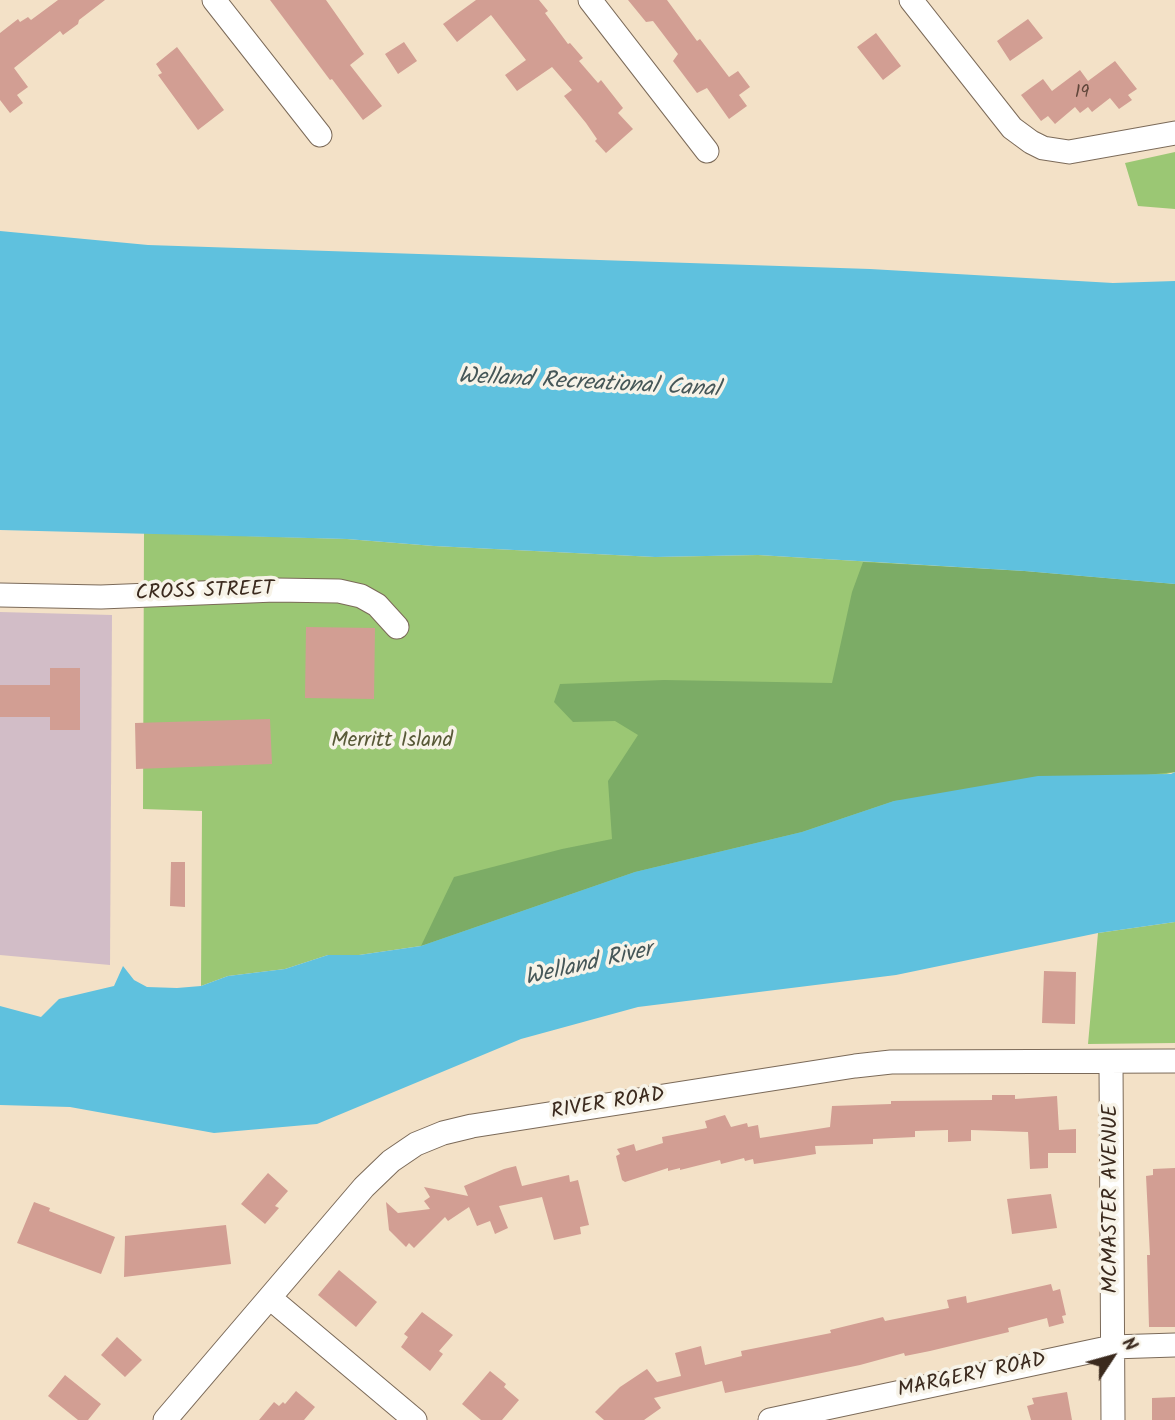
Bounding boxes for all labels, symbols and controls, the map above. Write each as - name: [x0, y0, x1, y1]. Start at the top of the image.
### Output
- house number: 19: [1075, 83, 1089, 105]
- water label: Welland Recreational Canal: [457, 364, 721, 406]
- street label: CROSS STREET: [135, 578, 275, 608]
- park label: Merritt Island: [331, 729, 453, 755]
- water label: Welland River: [523, 938, 655, 994]
- street label: RIVER ROAD: [550, 1084, 666, 1126]
- street label: MCMASTER AVENUE: [1099, 1104, 1125, 1294]
- north arrow: [1077, 1322, 1147, 1392]
- text: N: [1113, 1331, 1145, 1358]
- street label: MARGERY ROAD: [896, 1349, 1048, 1405]

